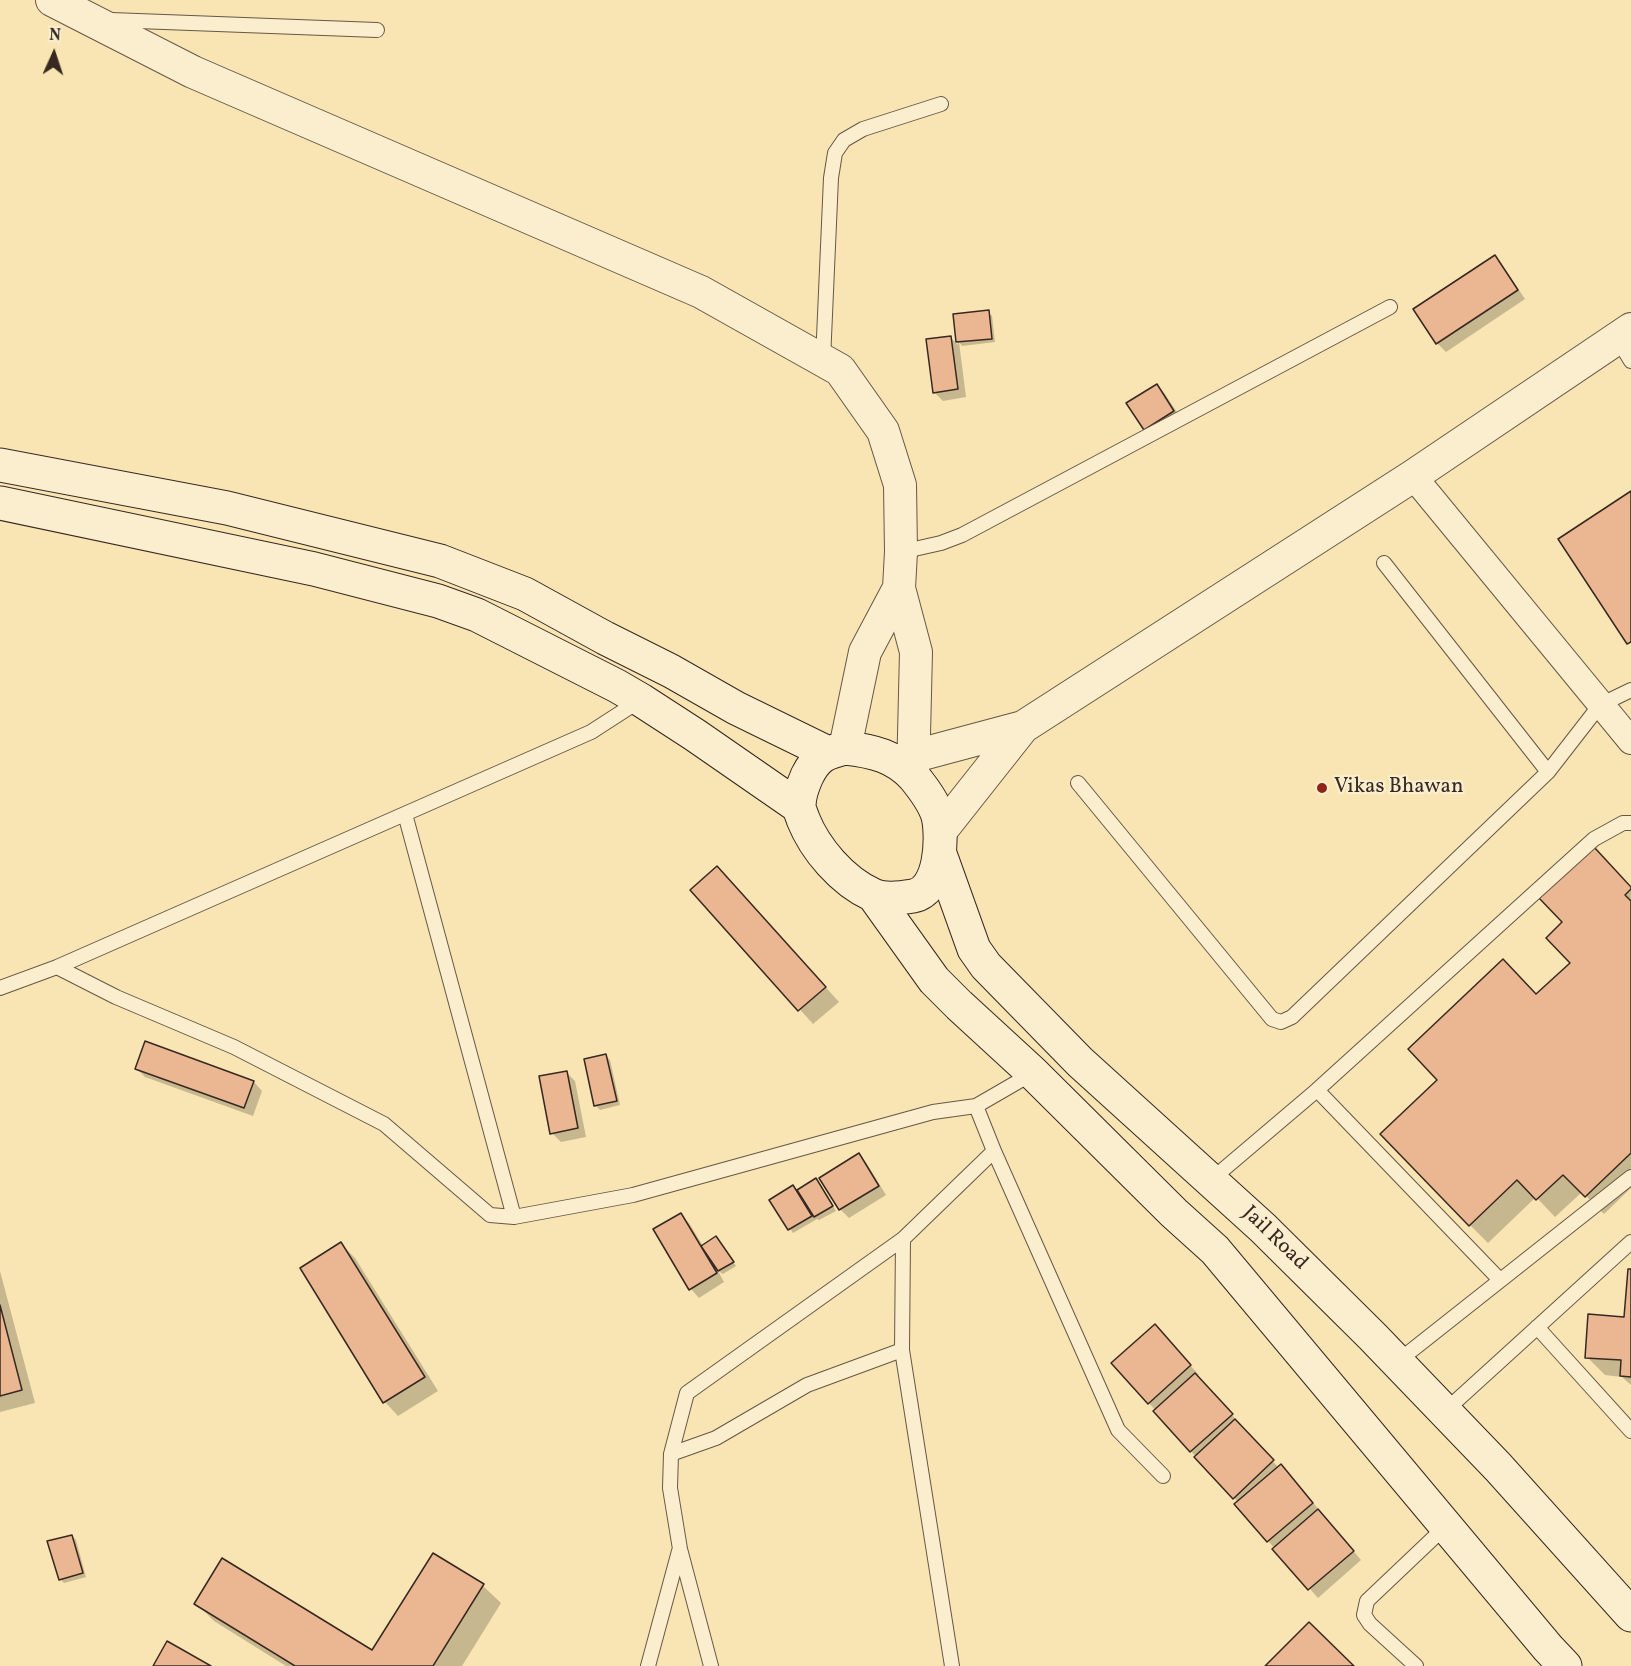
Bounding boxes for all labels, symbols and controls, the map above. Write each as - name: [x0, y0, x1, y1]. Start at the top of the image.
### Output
- north arrow: [24, 24, 84, 84]
- text: N: [49, 25, 61, 47]
- place label: Vikas Bhawan: [1334, 775, 1463, 801]
- marker: Vikas Bhawan: [1315, 781, 1329, 795]
- street label: Jail Road: [1236, 1202, 1312, 1276]

